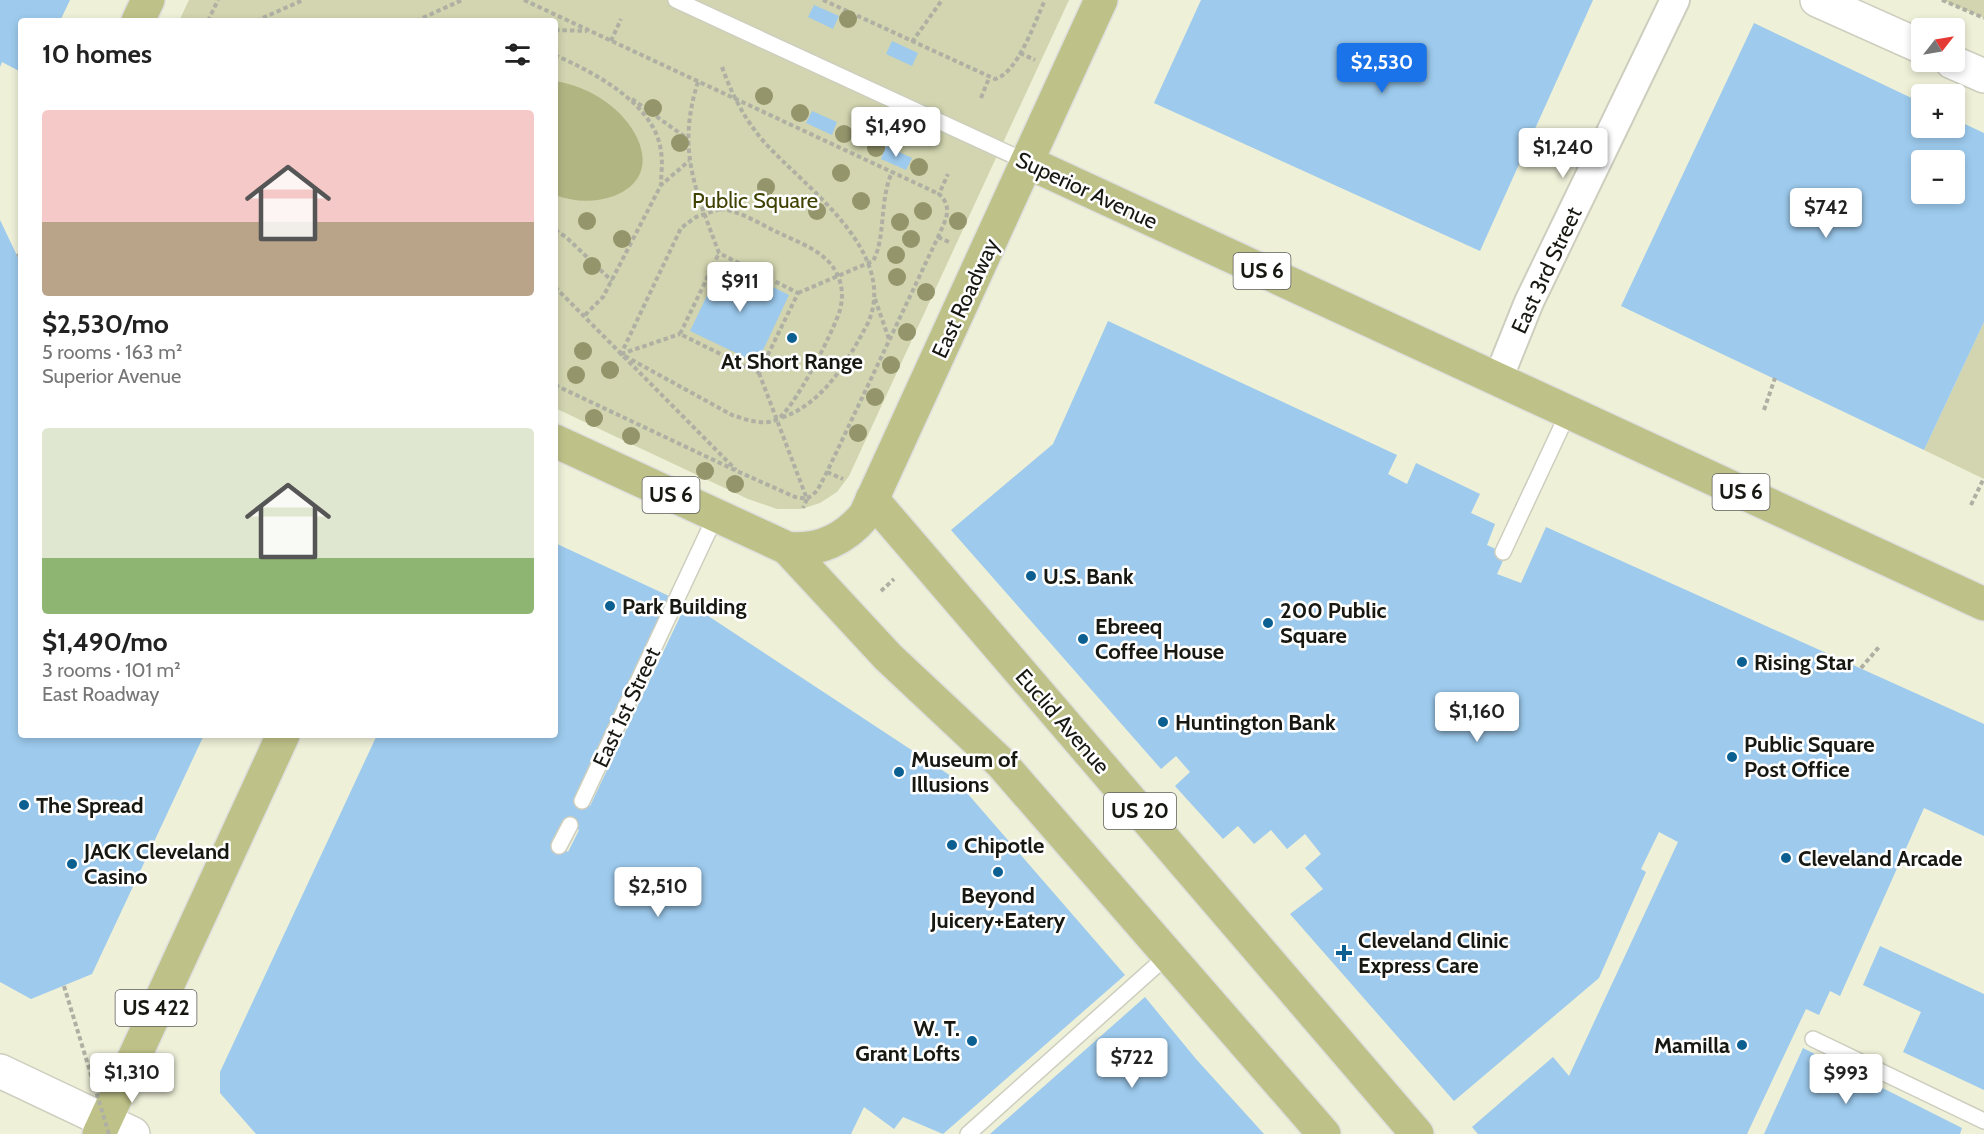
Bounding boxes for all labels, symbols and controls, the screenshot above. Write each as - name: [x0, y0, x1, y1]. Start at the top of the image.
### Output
- north arrow: [1911, 18, 1965, 72]
- map controls: [1911, 18, 1965, 204]
- text: 10 homes: [42, 38, 152, 70]
- icon: filters: [501, 38, 534, 71]
- pin: $2,530: [1333, 43, 1431, 94]
- text: $2,530: [1351, 50, 1413, 74]
- button: +: [1911, 84, 1965, 138]
- pin: $1,490: [847, 107, 945, 158]
- text: $1,490: [865, 114, 927, 138]
- pin: $1,240: [1514, 128, 1612, 179]
- text: $1,240: [1533, 135, 1593, 159]
- street label: Superior Avenue: [1012, 146, 1162, 235]
- icon: home: [234, 149, 342, 257]
- button: −: [1911, 150, 1965, 204]
- park label: Public Square: [692, 187, 818, 214]
- pin: $742: [1790, 188, 1862, 239]
- text: $742: [1804, 195, 1848, 219]
- street label: East 3rd Street: [1505, 202, 1588, 338]
- street label: East Roadway: [926, 234, 1005, 362]
- road number: US 6: [1234, 253, 1290, 289]
- pin: $911: [704, 262, 776, 313]
- text: $911: [721, 269, 759, 293]
- text: $2,530/mo: [42, 308, 169, 340]
- marker: At Short Range: [785, 331, 799, 345]
- text: 5 rooms · 163 m²: [42, 340, 182, 364]
- place label: At Short Range: [721, 348, 863, 375]
- text: Superior Avenue: [42, 364, 181, 388]
- icon: home: [234, 467, 342, 575]
- road number: US 6: [1712, 474, 1770, 510]
- road number: US 6: [642, 477, 700, 513]
- place label: U.S. Bank: [1043, 563, 1134, 590]
- marker: U.S. Bank: [1024, 569, 1038, 583]
- place label: Park Building: [622, 593, 746, 620]
- place label: 200 Public Square: [1280, 597, 1386, 649]
- marker: Park Building: [603, 599, 617, 613]
- place label: Ebreeq Coffee House: [1095, 613, 1224, 665]
- marker: 200 Public Square: [1261, 616, 1275, 630]
- text: $1,490/mo: [42, 626, 168, 658]
- marker: Ebreeq Coffee House: [1076, 632, 1090, 646]
- street label: East 1st Street: [587, 642, 666, 772]
- place label: Rising Star: [1754, 649, 1855, 676]
- marker: Rising Star: [1735, 655, 1749, 669]
- text: 3 rooms · 101 m²: [42, 658, 181, 682]
- street label: Euclid Avenue: [1010, 663, 1115, 779]
- text: East Roadway: [42, 682, 159, 706]
- pin: $1,160: [1428, 692, 1526, 743]
- text: $1,160: [1449, 699, 1505, 723]
- place label: Huntington Bank: [1175, 709, 1336, 736]
- marker: Huntington Bank: [1156, 715, 1170, 729]
- place label: Public Square Post Office: [1744, 731, 1875, 783]
- place label: Museum of Illusions: [911, 746, 1018, 798]
- marker: Public Square Post Office: [1725, 750, 1739, 764]
- marker: Museum of Illusions: [892, 765, 906, 779]
- place label: The Spread: [36, 792, 144, 819]
- road number: US 20: [1104, 793, 1176, 829]
- marker: The Spread: [17, 798, 31, 812]
- place label: Chipotle: [964, 832, 1044, 859]
- place label: JACK Cleveland Casino: [83, 838, 230, 890]
- marker: Chipotle: [945, 838, 959, 852]
- place label: Cleveland Arcade: [1798, 845, 1962, 872]
- marker: Cleveland Arcade: [1779, 851, 1793, 865]
- marker: JACK Cleveland Casino: [65, 857, 79, 871]
- marker: Beyond Juicery+Eatery: [991, 865, 1005, 879]
- pin: $2,510: [609, 867, 707, 918]
- text: $2,510: [628, 874, 688, 898]
- place label: Beyond Juicery+Eatery: [930, 882, 1066, 934]
- place label: Cleveland Clinic Express Care: [1358, 927, 1509, 979]
- marker: Cleveland Clinic Express Care: [1335, 944, 1353, 962]
- road number: US 422: [116, 990, 196, 1026]
- place label: W. T. Grant Lofts: [855, 1015, 960, 1067]
- place label: Mamilla: [1654, 1032, 1730, 1059]
- marker: W. T. Grant Lofts: [965, 1034, 979, 1048]
- pin: $722: [1096, 1038, 1168, 1089]
- marker: Mamilla: [1735, 1038, 1749, 1052]
- text: $722: [1111, 1045, 1153, 1069]
- pin: $1,310: [83, 1053, 181, 1104]
- pin: $993: [1810, 1054, 1882, 1105]
- text: $1,310: [104, 1060, 160, 1084]
- text: $993: [1824, 1061, 1868, 1085]

